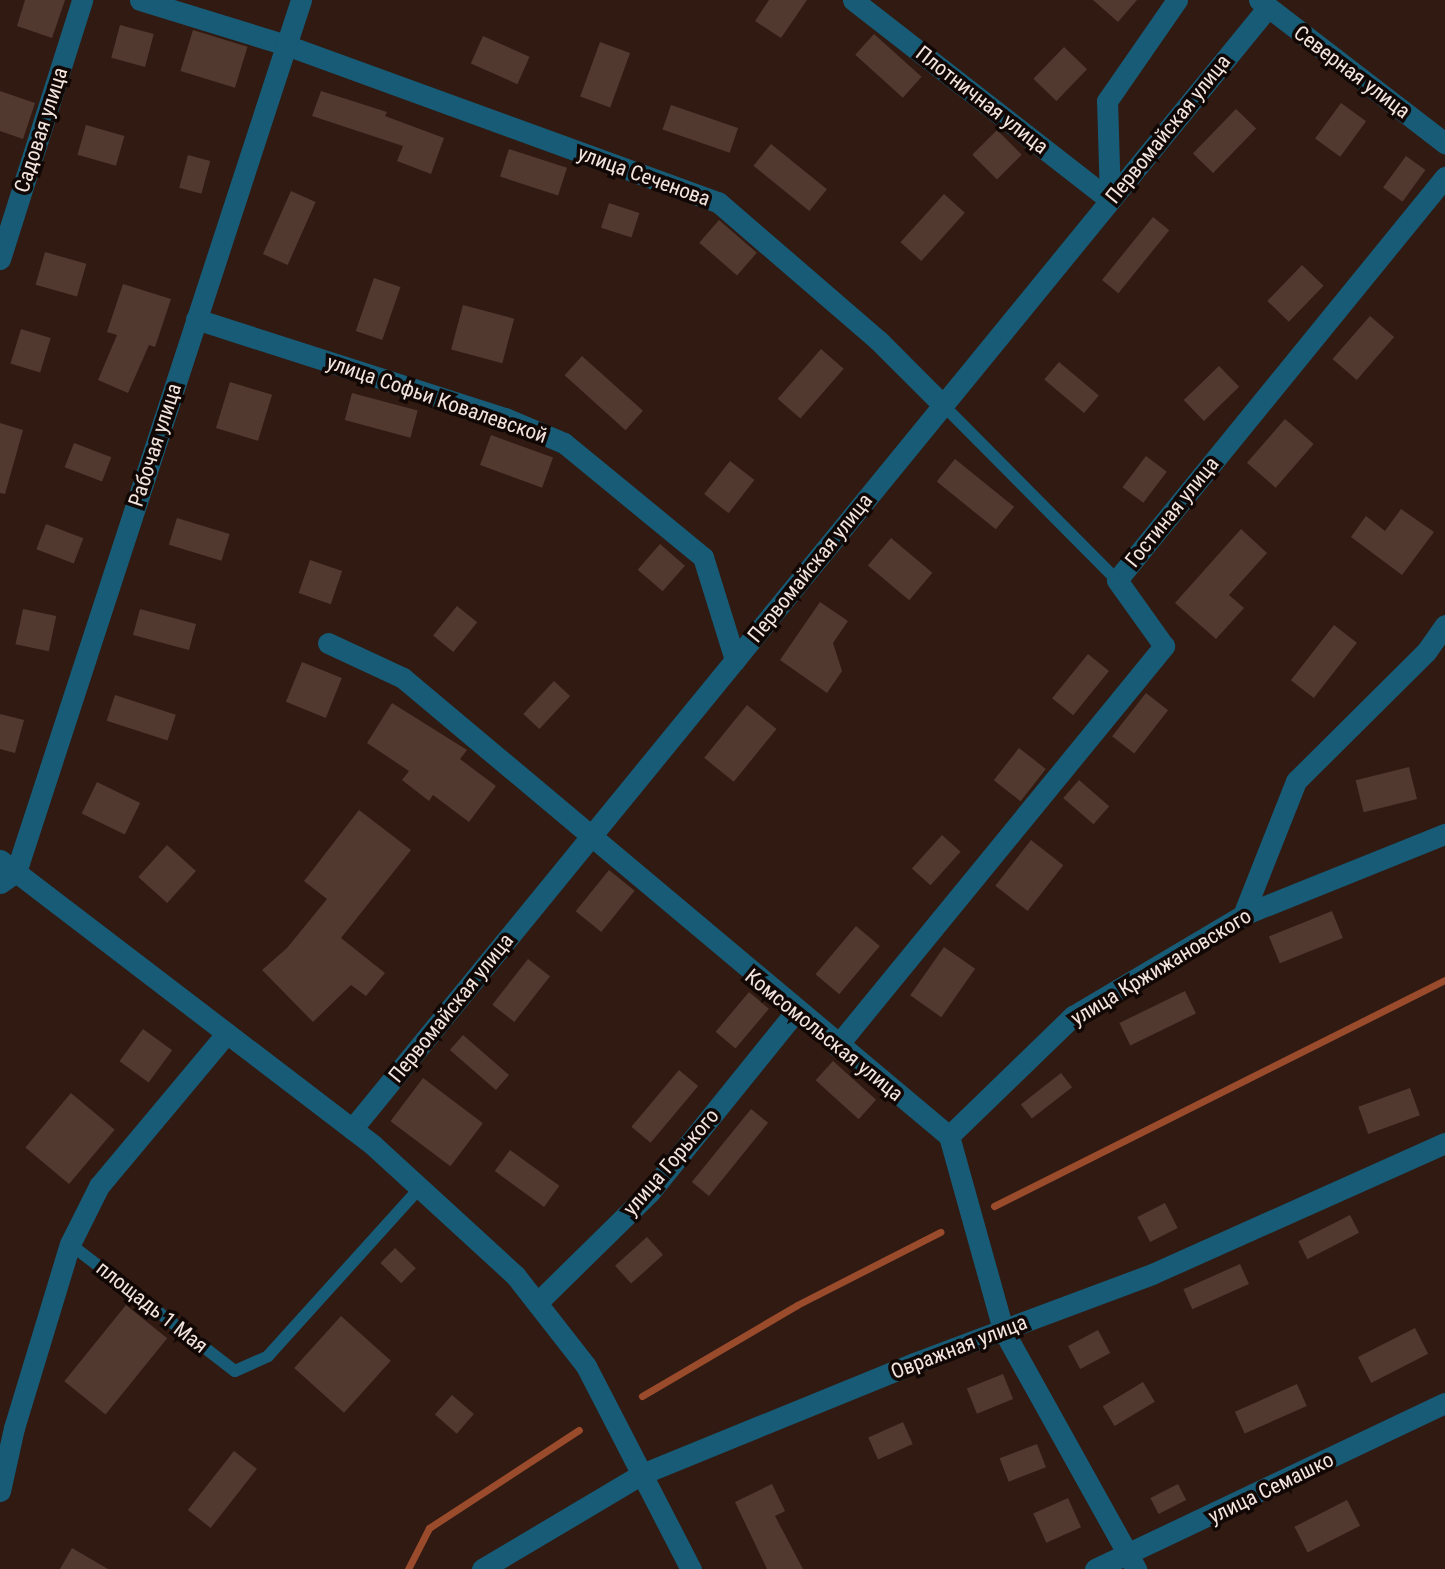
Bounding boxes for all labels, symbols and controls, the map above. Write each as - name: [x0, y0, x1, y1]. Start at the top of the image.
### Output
- street label: Северная улица: [1289, 20, 1415, 124]
- street label: Плотничная улица: [911, 41, 1053, 159]
- street label: Первомайская улица: [1100, 49, 1236, 209]
- street label: Садовая улица: [9, 64, 73, 196]
- street label: улица Сеченова: [574, 140, 714, 212]
- street label: улица Софьи Ковалевской: [323, 349, 551, 449]
- street label: Рабочая улица: [123, 380, 187, 510]
- street label: Гостиная улица: [1120, 452, 1224, 572]
- street label: Первомайская улица: [742, 488, 878, 648]
- street label: улица Кржижановского: [1066, 903, 1256, 1031]
- street label: Первомайская улица: [383, 928, 519, 1088]
- street label: Комсомольская улица: [740, 963, 908, 1107]
- street label: улица Горького: [618, 1103, 724, 1221]
- street label: площадь 1 Мая: [91, 1256, 213, 1358]
- street label: Овражная улица: [887, 1309, 1031, 1385]
- street label: улица Семашко: [1204, 1447, 1338, 1529]

